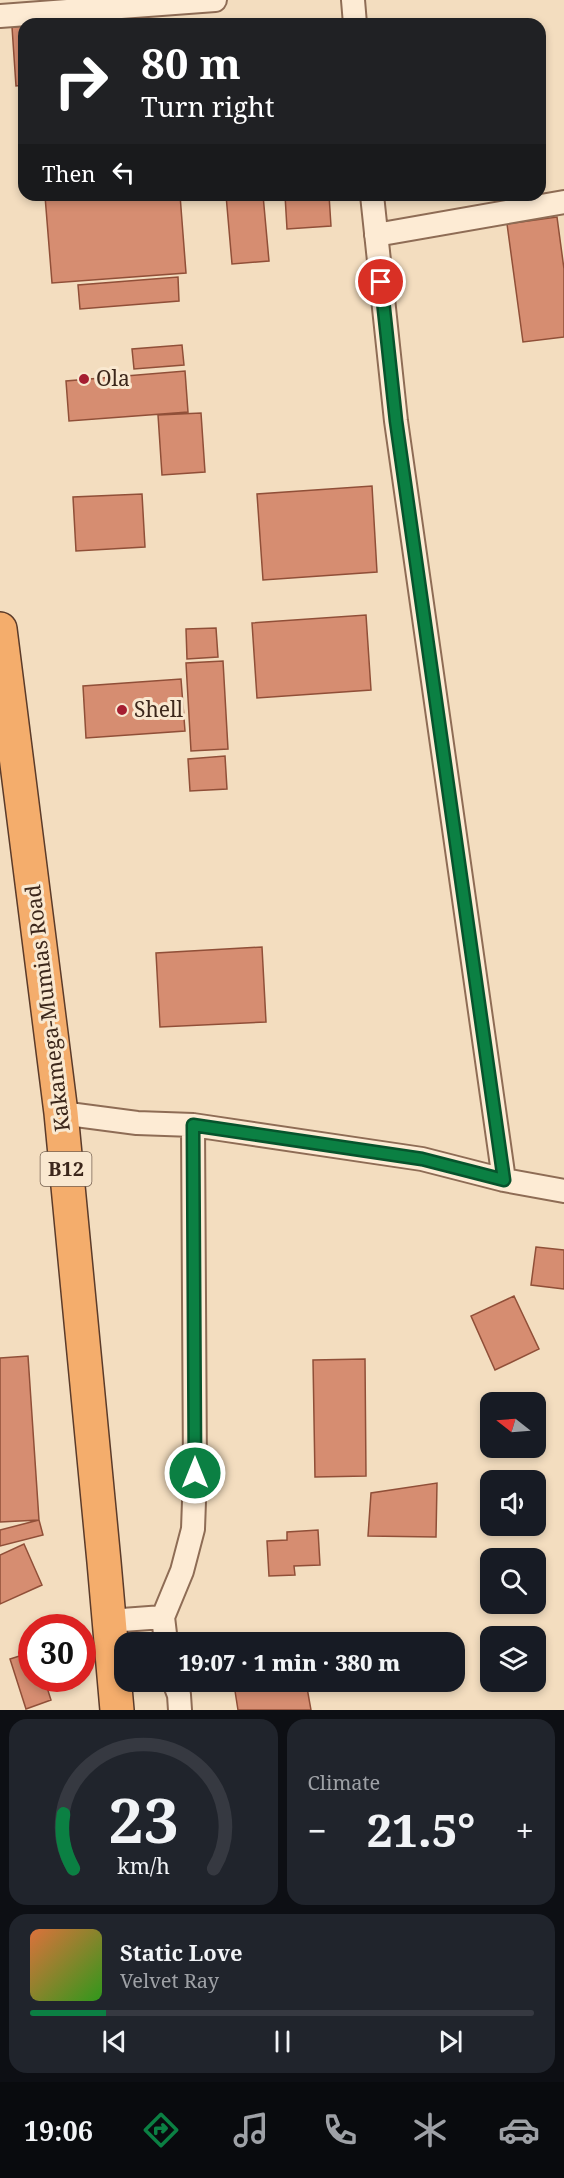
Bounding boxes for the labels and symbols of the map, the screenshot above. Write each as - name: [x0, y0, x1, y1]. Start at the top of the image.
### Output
- pin: [355, 256, 406, 307]
- place label: Ola: [96, 364, 130, 392]
- marker: Ola: [77, 372, 91, 386]
- place label: Shell: [134, 695, 184, 723]
- marker: Shell: [115, 703, 129, 717]
- street label: Kakamega-Mumias Road: [18, 883, 76, 1133]
- road number: B12: [40, 1152, 92, 1186]
- north arrow: [480, 1392, 546, 1458]
- position arrow: [163, 1441, 227, 1505]
- speed limit sign: 30: [18, 1614, 96, 1692]

